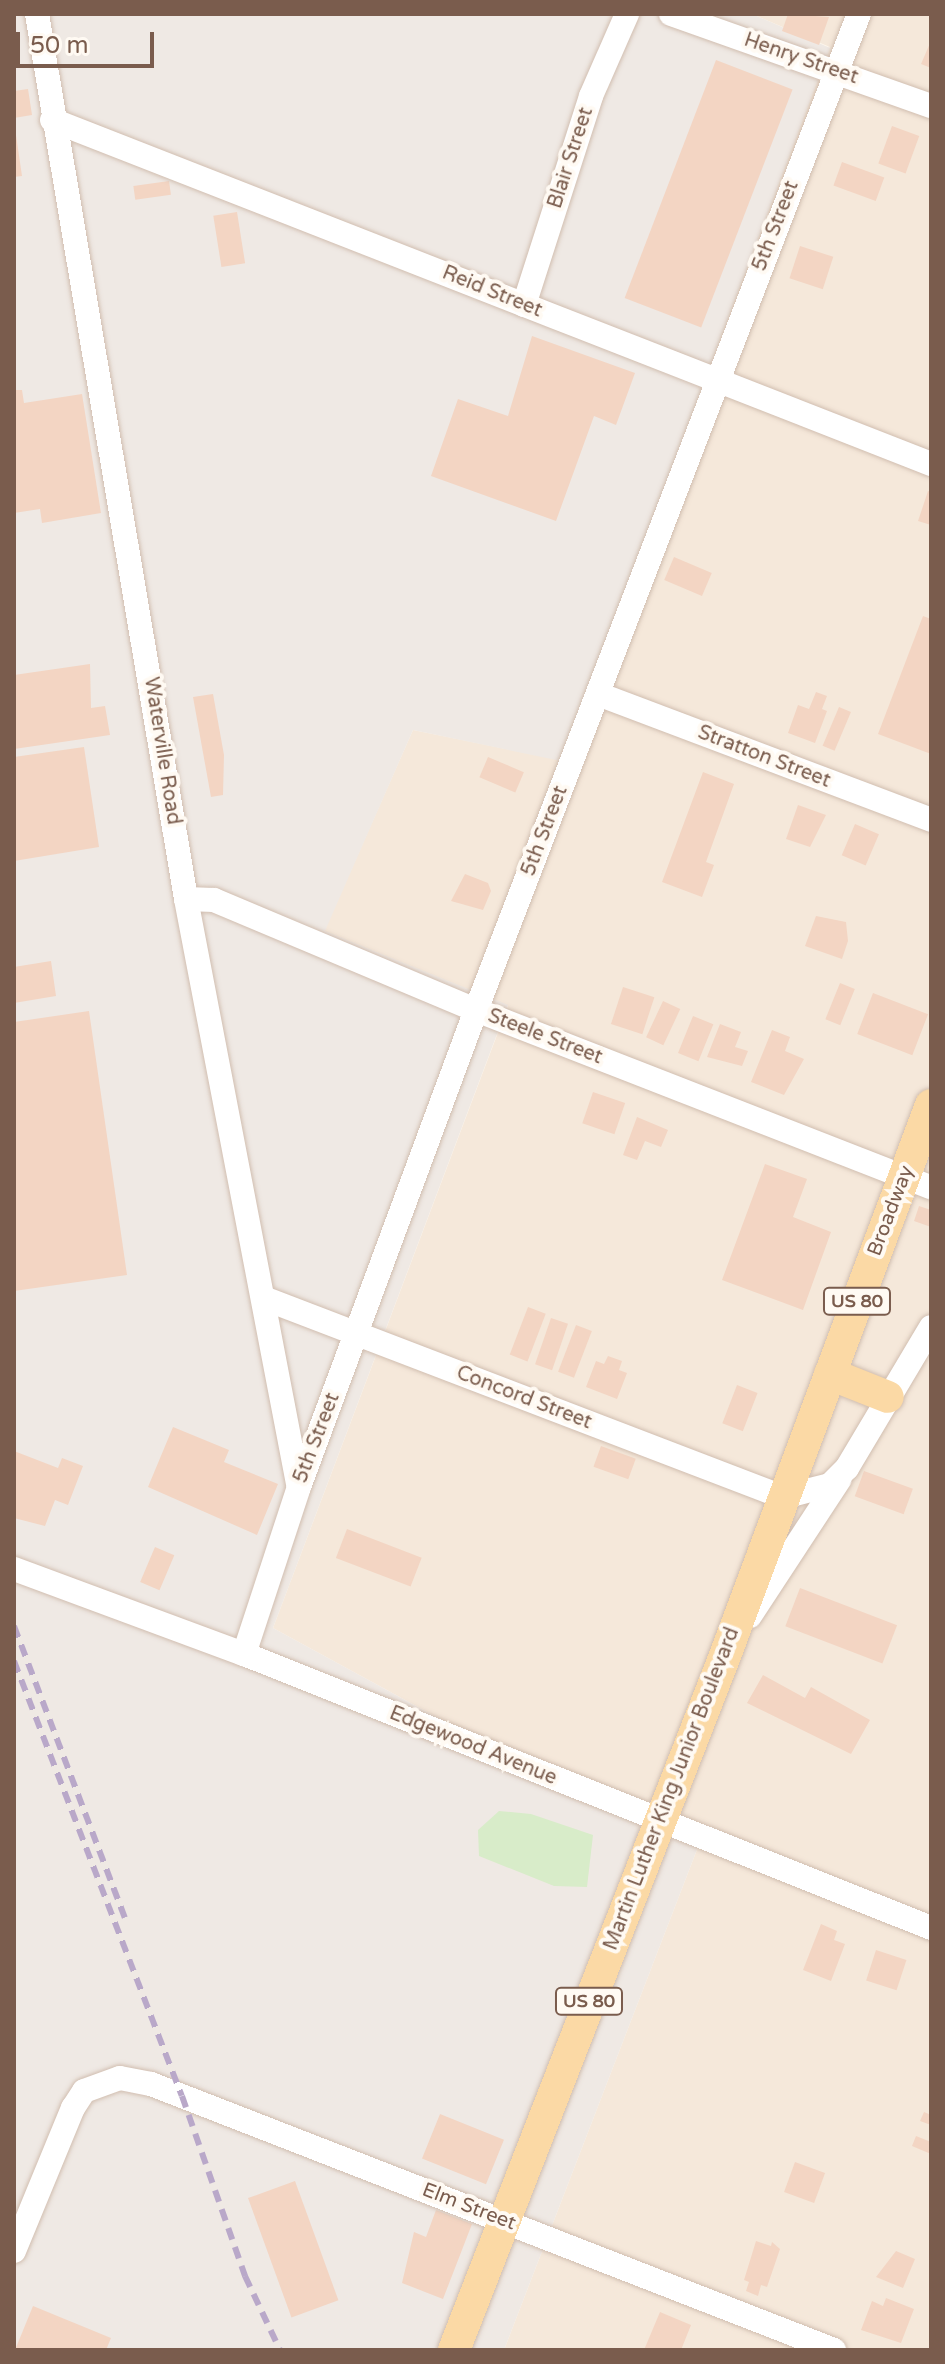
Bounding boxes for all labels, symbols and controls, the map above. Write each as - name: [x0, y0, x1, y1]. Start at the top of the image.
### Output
- scale bar: [20, 16, 158, 66]
- street label: Henry Street: [741, 28, 861, 90]
- text: 50 m: [30, 31, 88, 60]
- street label: Blair Street: [543, 104, 599, 212]
- street label: 5th Street: [748, 177, 804, 275]
- street label: Reid Street: [439, 261, 545, 323]
- street label: Waterville Road: [138, 675, 186, 827]
- street label: Stratton Street: [694, 721, 834, 793]
- street label: 5th Street: [517, 782, 573, 880]
- street label: Steele Street: [484, 1004, 606, 1070]
- street label: Broadway: [863, 1163, 919, 1259]
- road number: US 80: [821, 1287, 893, 1315]
- street label: Concord Street: [453, 1361, 595, 1435]
- street label: 5th Street: [289, 1389, 345, 1487]
- street label: Martin Luther King Junior Boulevard: [599, 1624, 745, 1954]
- street label: Edgewood Avenue: [386, 1701, 560, 1791]
- road number: US 80: [553, 1987, 625, 2015]
- street label: Elm Street: [419, 2178, 519, 2236]

